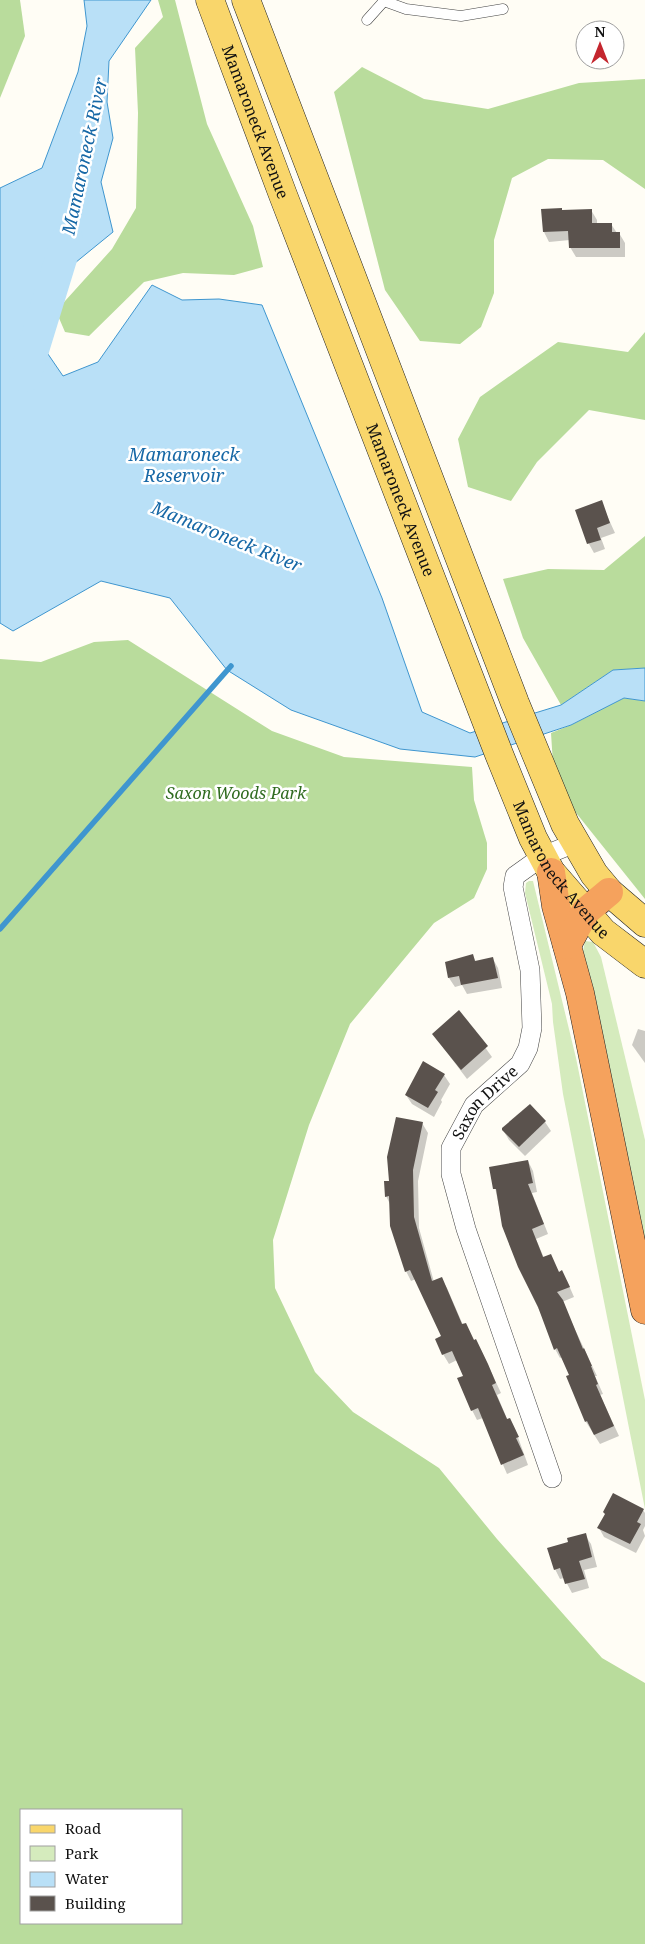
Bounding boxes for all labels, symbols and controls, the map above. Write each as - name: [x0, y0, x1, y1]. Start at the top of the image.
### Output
- north arrow: [575, 20, 625, 70]
- text: N: [594, 22, 606, 41]
- street label: Mamaroneck Avenue: [217, 42, 294, 202]
- water label: Mamaroneck River: [55, 75, 112, 238]
- street label: Mamaroneck Avenue: [361, 420, 440, 580]
- water label: Mamaroneck Reservoir: [128, 442, 240, 487]
- water label: Mamaroneck River: [147, 495, 306, 577]
- park label: Saxon Woods Park: [166, 782, 307, 804]
- street label: Mamaroneck Avenue: [508, 797, 614, 944]
- street label: Saxon Drive: [447, 1060, 523, 1143]
- legend: [20, 1809, 182, 1924]
- text: Road: [65, 1818, 101, 1838]
- text: Park: [65, 1843, 99, 1863]
- text: Water: [65, 1868, 108, 1888]
- text: Building: [65, 1893, 126, 1913]

